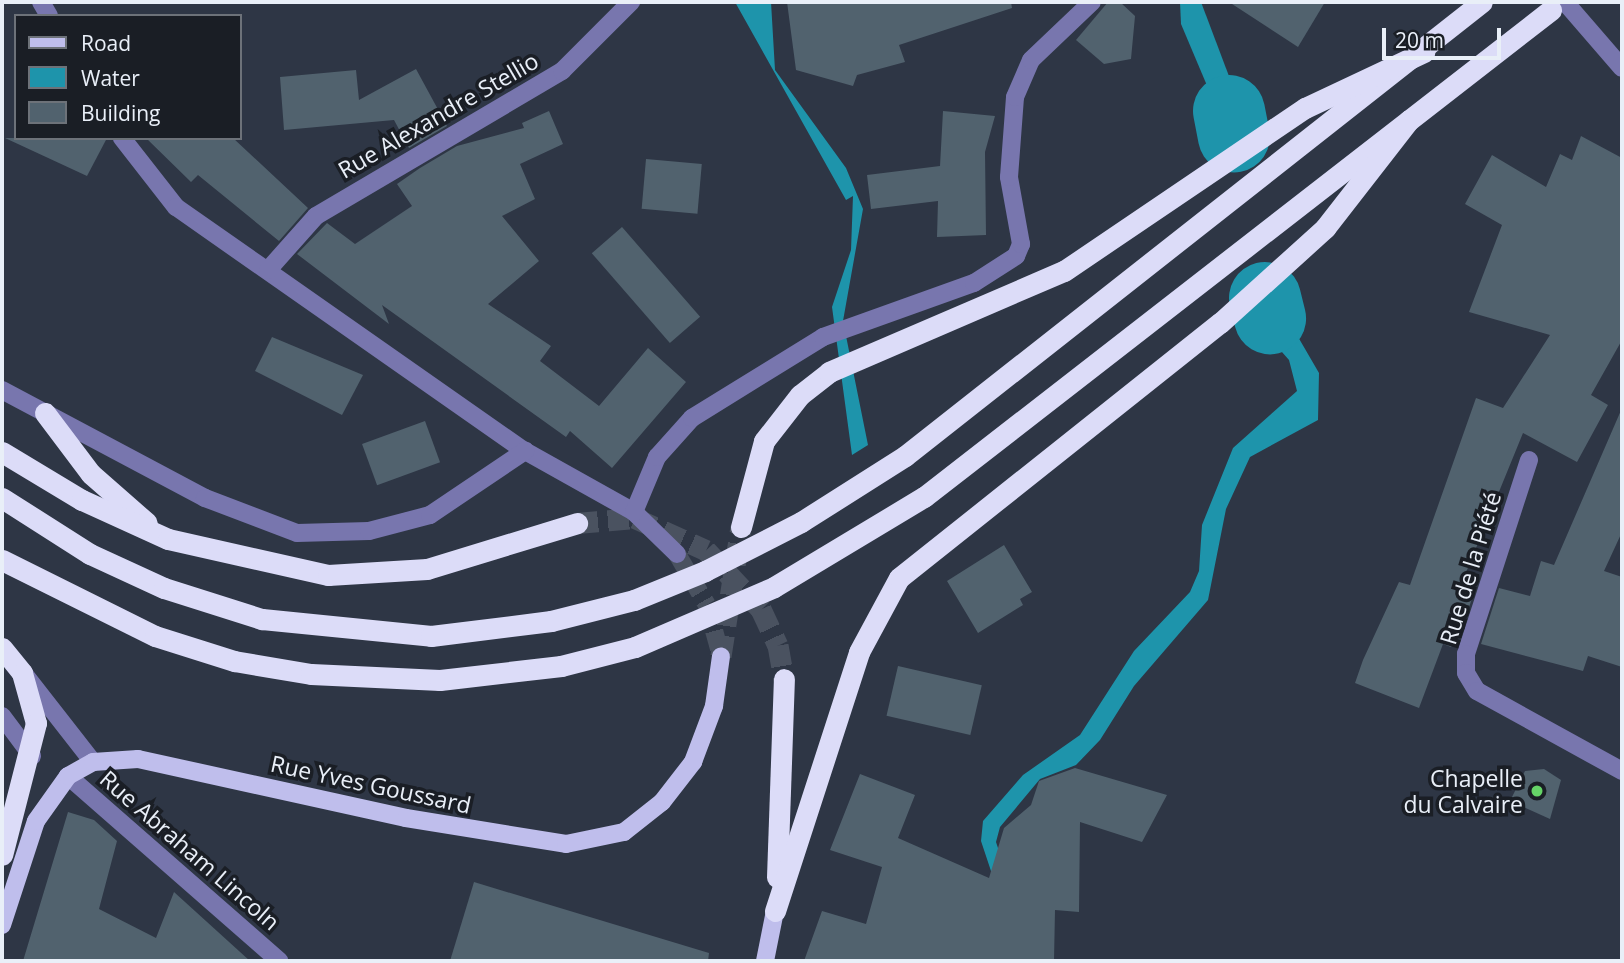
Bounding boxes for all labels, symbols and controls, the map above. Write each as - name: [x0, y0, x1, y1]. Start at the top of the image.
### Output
- legend: [14, 14, 242, 140]
- scale bar: [1386, 14, 1505, 58]
- text: 20 m: [1395, 26, 1444, 54]
- text: Road: [81, 29, 131, 57]
- street label: Rue Alexandre Stellio: [333, 46, 543, 184]
- text: Water: [81, 64, 140, 92]
- text: Building: [81, 99, 160, 127]
- street label: Rue de la Piété: [1434, 488, 1506, 648]
- street label: Rue Yves Goussard: [268, 749, 474, 819]
- place label: Chapelle du Calvaire: [1403, 764, 1523, 818]
- street label: Rue Abraham Lincoln: [95, 765, 285, 935]
- marker: Chapelle du Calvaire: [1529, 783, 1545, 799]

